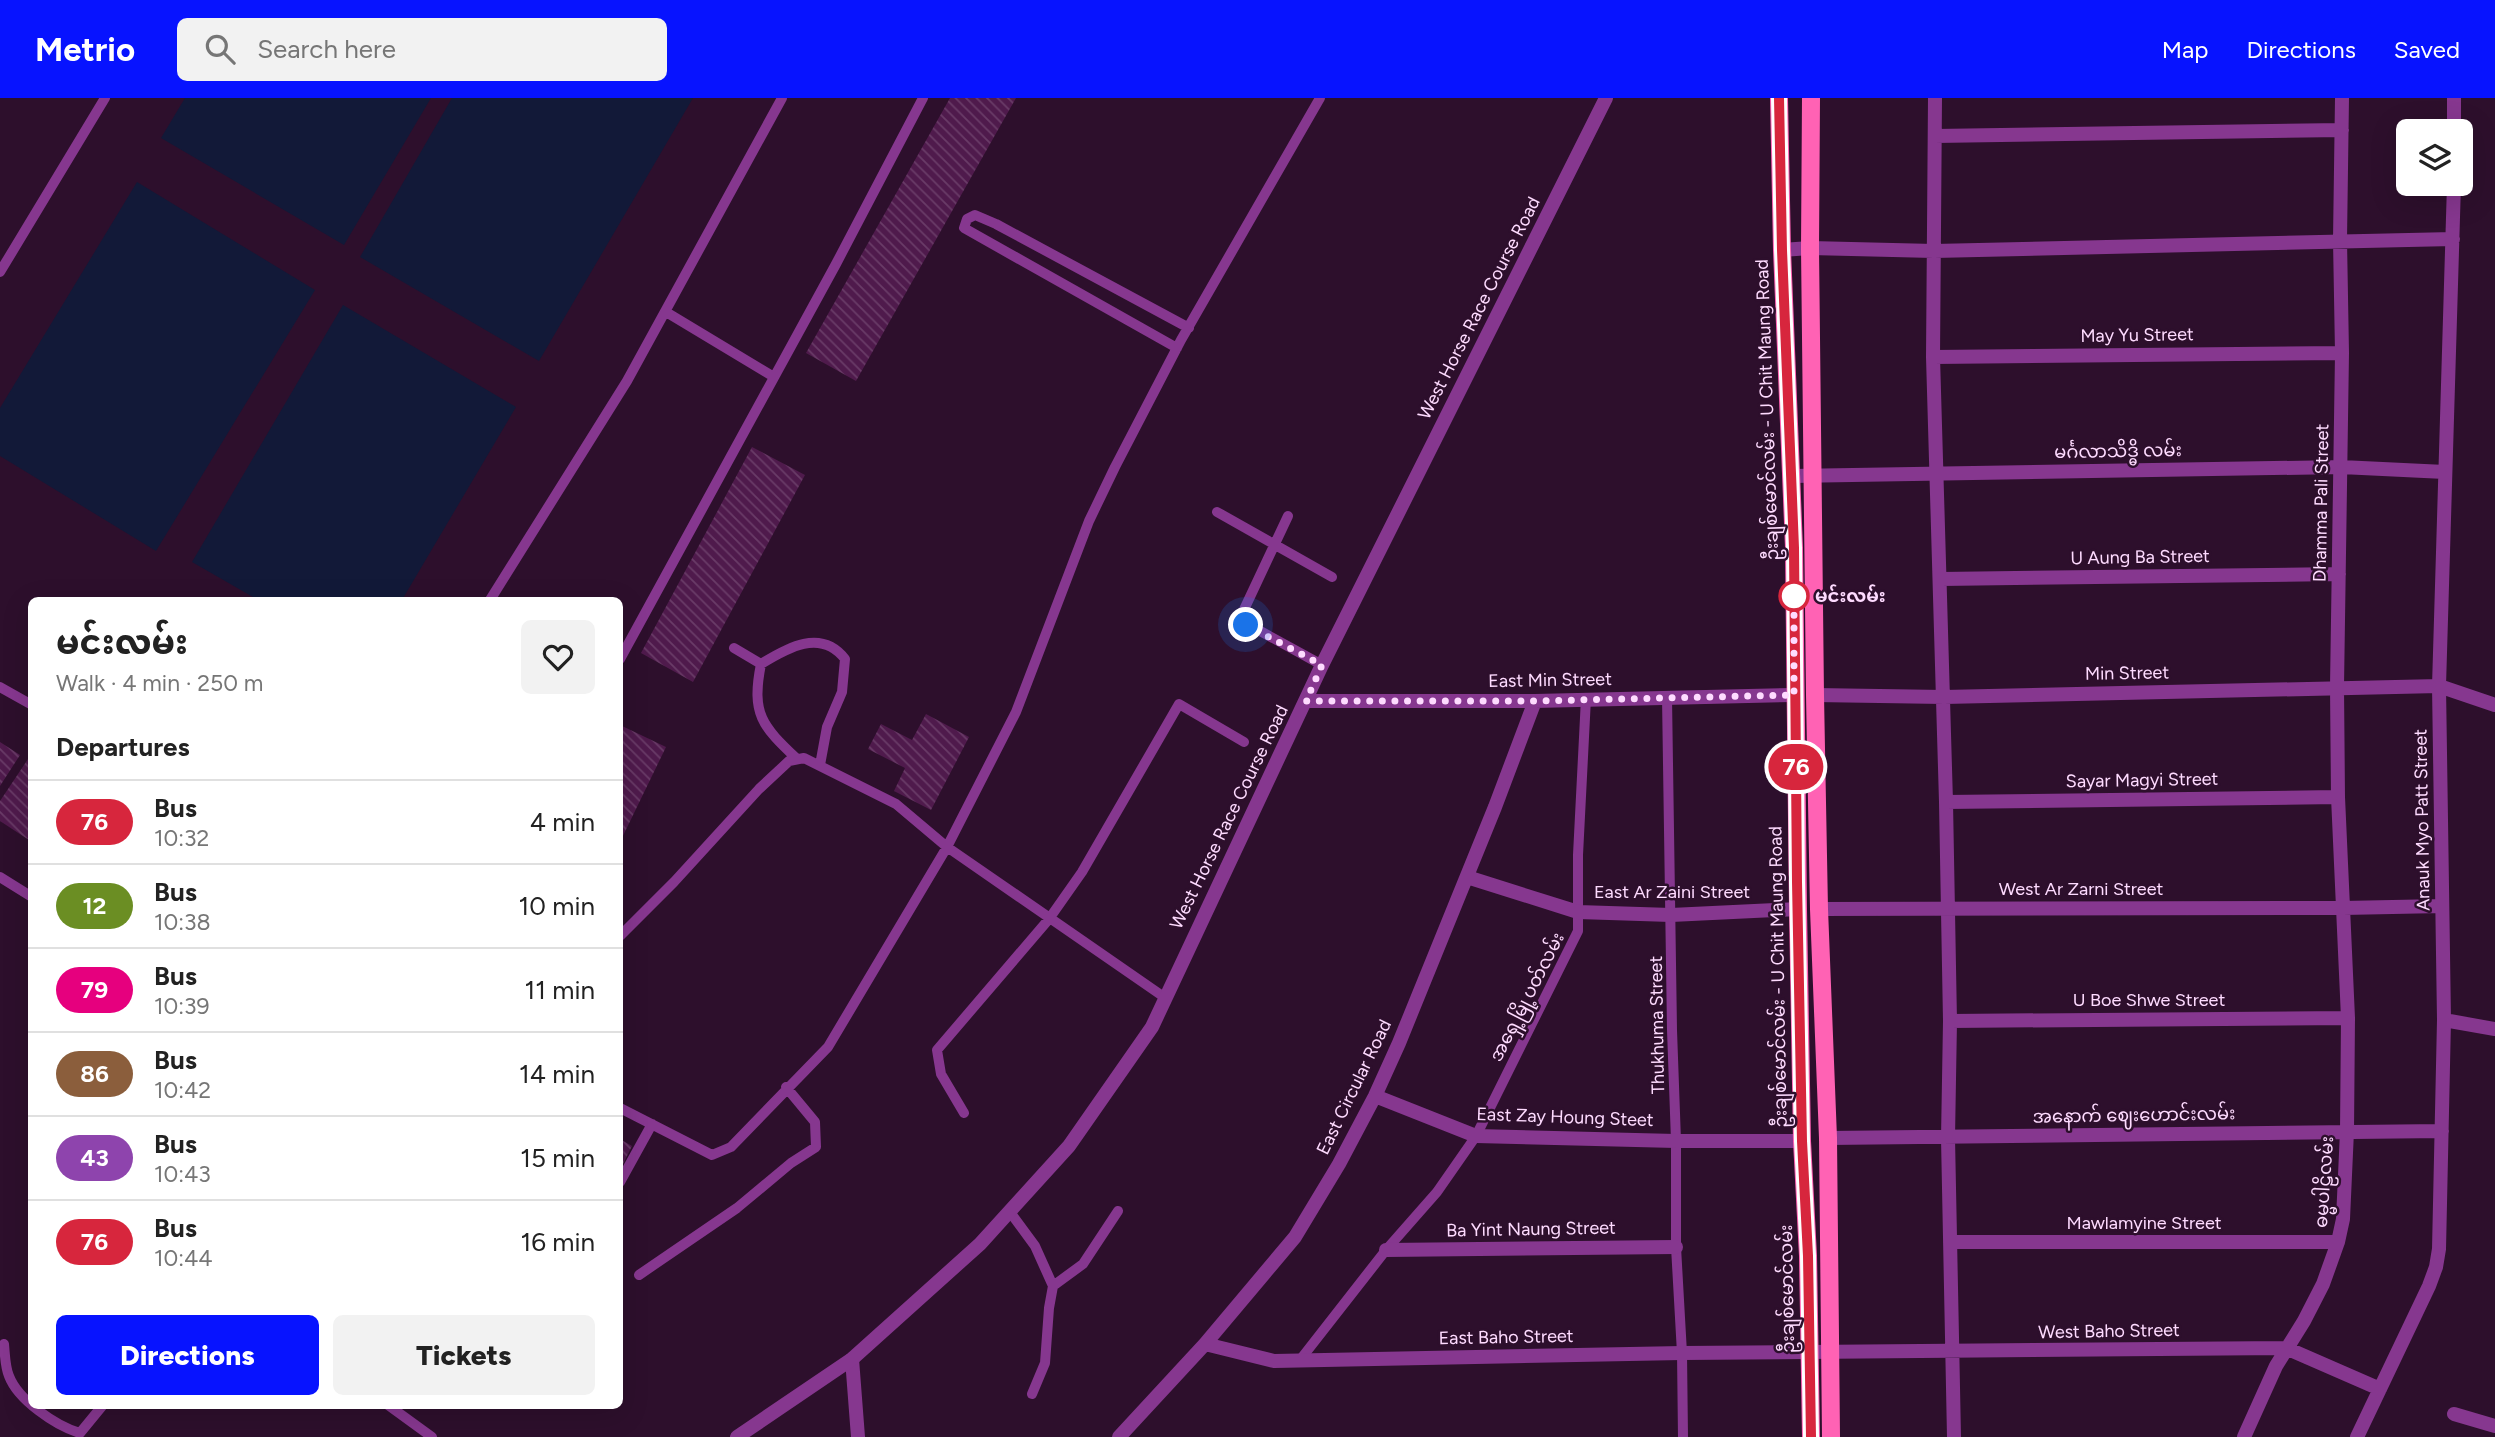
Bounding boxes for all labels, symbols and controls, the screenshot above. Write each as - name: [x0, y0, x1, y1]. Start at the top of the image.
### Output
- search box: [177, 18, 667, 81]
- text: Metrio: [35, 30, 135, 69]
- icon: search: [201, 30, 239, 68]
- text: Search here: [257, 33, 396, 65]
- text: Map: [2162, 35, 2208, 64]
- text: Directions: [2246, 35, 2356, 64]
- text: Saved: [2394, 35, 2460, 64]
- map controls: [2396, 119, 2473, 196]
- button: layers: [2396, 119, 2473, 196]
- street label: West Horse Race Course Road: [1413, 193, 1545, 423]
- street label: ဦးချစ်မောင်လမ်း - U Chit Maung Road: [1749, 259, 1787, 561]
- street label: May Yu Street: [2080, 323, 2194, 347]
- street label: Dhamma Pali Street: [2309, 423, 2333, 582]
- street label: မင်္ဂလာသိဒ္ဓိ လမ်း: [2054, 436, 2182, 468]
- street label: U Aung Ba Street: [2070, 545, 2210, 569]
- marker: မင်းလမ်း: [1779, 581, 1809, 611]
- place label: မင်းလမ်း: [1815, 584, 1886, 607]
- your location: [1228, 607, 1263, 642]
- button: heart: [521, 620, 595, 694]
- text: မင်းလမ်း: [56, 623, 188, 662]
- street label: Min Street: [2085, 661, 2170, 685]
- street label: East Min Street: [1488, 668, 1612, 692]
- text: Walk · 4 min · 250 m: [56, 669, 263, 697]
- street label: West Horse Race Course Road: [1165, 701, 1293, 933]
- street label: Anauk Myo Patt Street: [2409, 729, 2435, 911]
- text: Departures: [56, 731, 190, 763]
- line badge: 76: [1764, 744, 1828, 790]
- text: 76: [1782, 752, 1810, 781]
- street label: Sayar Magyi Street: [2066, 768, 2219, 792]
- text: Bus: [154, 792, 197, 824]
- text: 4 min: [530, 806, 595, 838]
- text: 76: [81, 807, 108, 836]
- text: 10:32: [154, 824, 209, 852]
- street label: ဦးချစ်မောင်လမ်း - U Chit Maung Road: [1762, 826, 1796, 1128]
- text: Bus: [154, 876, 197, 908]
- street label: West Ar Zarni Street: [1999, 878, 2163, 900]
- street label: East Ar Zaini Street: [1594, 881, 1750, 903]
- text: 10 min: [519, 890, 595, 922]
- text: 12: [82, 891, 107, 920]
- text: 10:38: [154, 908, 211, 936]
- street label: အရှေ့မြို့ပတ်လမ်း: [1482, 927, 1573, 1067]
- street label: Thukhuma Street: [1645, 956, 1669, 1094]
- text: Bus: [154, 960, 197, 992]
- text: 11 min: [524, 974, 595, 1006]
- text: 79: [81, 975, 108, 1004]
- street label: U Boe Shwe Street: [2073, 989, 2225, 1011]
- text: 10:39: [154, 992, 210, 1020]
- street label: East Circular Road: [1312, 1016, 1396, 1158]
- text: Bus: [154, 1044, 197, 1076]
- text: 14 min: [519, 1058, 595, 1090]
- text: 86: [80, 1059, 109, 1088]
- text: 10:42: [154, 1076, 211, 1104]
- street label: အနောက် ဈေးဟောင်းလမ်း: [2032, 1100, 2236, 1132]
- street label: East Zay Houng Steet: [1476, 1103, 1654, 1131]
- text: Bus: [154, 1128, 197, 1160]
- street label: ဓမ္မပါဠိလမ်း: [2307, 1135, 2343, 1229]
- text: 15 min: [520, 1142, 595, 1174]
- text: 43: [80, 1143, 109, 1172]
- text: 10:43: [154, 1160, 211, 1188]
- text: Bus: [154, 1212, 197, 1244]
- street label: Mawlamyine Street: [2066, 1212, 2222, 1234]
- street label: Ba Yint Naung Street: [1446, 1217, 1616, 1241]
- street label: ဦးချစ်မောင်လမ်း: [1773, 1224, 1803, 1354]
- text: 16 min: [520, 1226, 595, 1258]
- text: 76: [81, 1227, 108, 1256]
- text: 10:44: [154, 1244, 213, 1272]
- button: Directions: [56, 1315, 319, 1395]
- button: Tickets: [333, 1315, 595, 1395]
- street label: West Baho Street: [2038, 1319, 2180, 1343]
- street label: East Baho Street: [1438, 1325, 1574, 1349]

